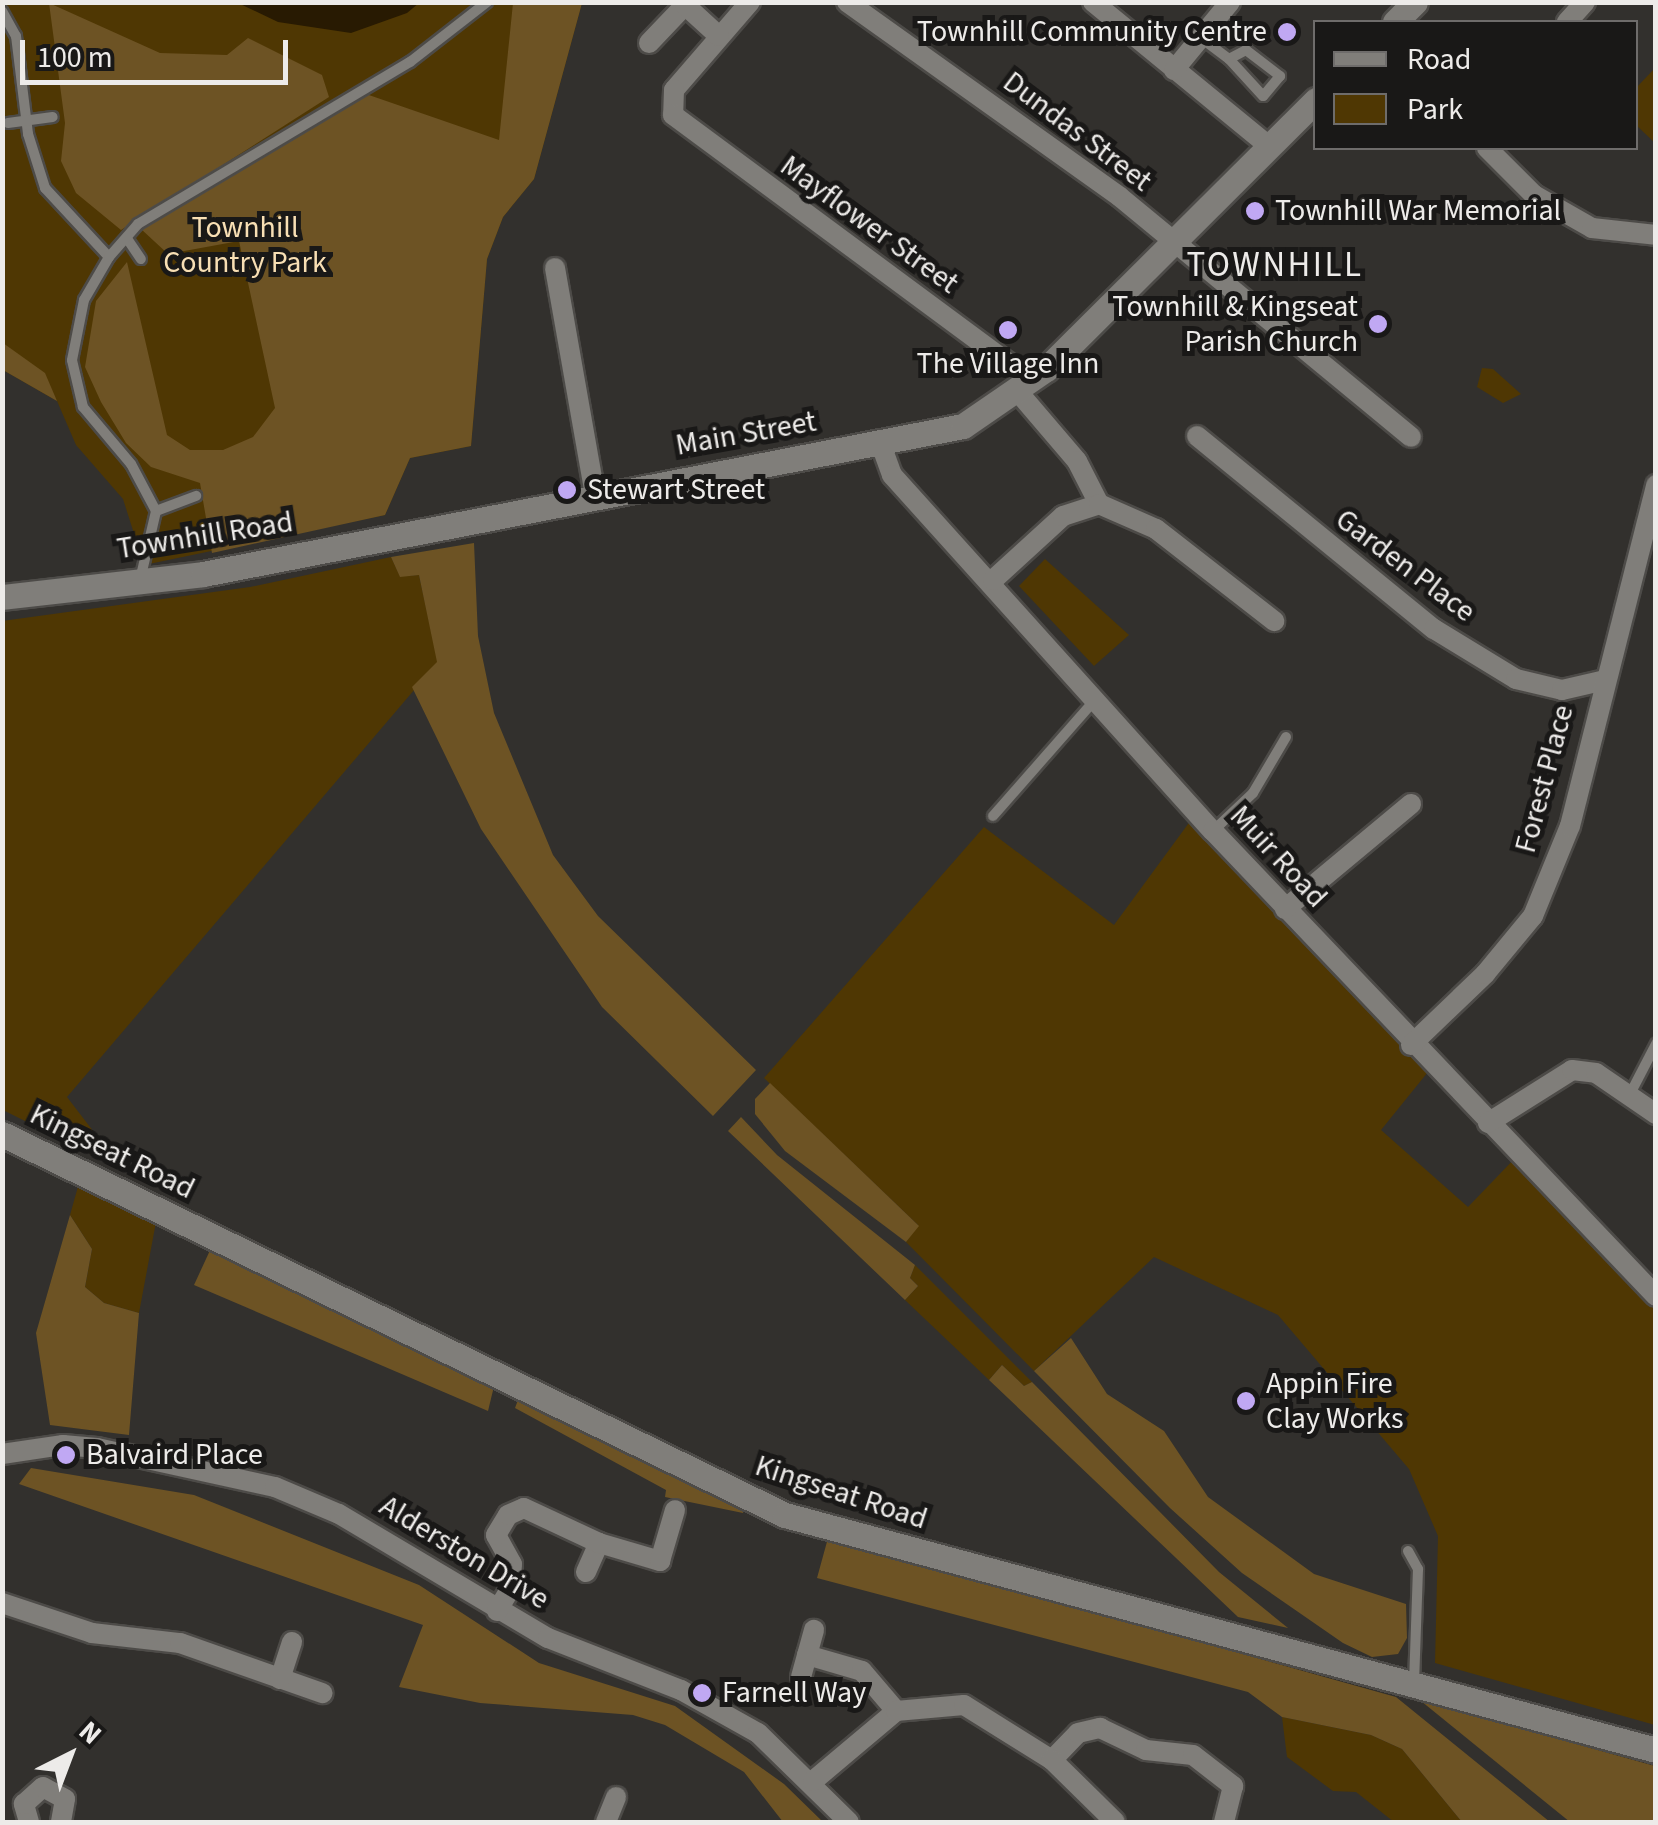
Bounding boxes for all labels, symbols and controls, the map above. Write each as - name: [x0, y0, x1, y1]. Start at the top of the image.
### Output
- place label: Townhill Community Centre: [917, 14, 1267, 50]
- scale bar: [25, 20, 292, 82]
- legend: [1313, 20, 1638, 150]
- marker: Townhill Community Centre: [1276, 21, 1298, 43]
- text: 100 m: [37, 36, 113, 79]
- text: Road: [1407, 38, 1471, 81]
- street label: Dundas Street: [996, 64, 1158, 200]
- text: Park: [1407, 88, 1463, 131]
- street label: Mayflower Street: [773, 148, 965, 302]
- place label: Townhill War Memorial: [1275, 193, 1561, 229]
- marker: Townhill War Memorial: [1244, 200, 1266, 222]
- park label: Townhill Country Park: [163, 210, 327, 280]
- district label: TOWNHILL: [1186, 244, 1364, 286]
- place label: Townhill & Kingseat Parish Church: [1112, 289, 1358, 360]
- marker: Townhill & Kingseat Parish Church: [1367, 313, 1389, 335]
- marker: The Village Inn: [997, 319, 1019, 341]
- place label: The Village Inn: [917, 346, 1099, 382]
- street label: Main Street: [673, 404, 819, 464]
- place label: Stewart Street: [587, 472, 765, 508]
- marker: Stewart Street: [556, 479, 578, 501]
- street label: Garden Place: [1328, 502, 1482, 630]
- street label: Townhill Road: [114, 504, 296, 568]
- street label: Forest Place: [1508, 701, 1582, 857]
- street label: Muir Road: [1222, 799, 1334, 915]
- street label: Kingseat Road: [24, 1097, 200, 1207]
- place label: Appin Fire Clay Works: [1266, 1366, 1404, 1436]
- marker: Appin Fire Clay Works: [1235, 1390, 1257, 1412]
- place label: Balvaird Place: [86, 1437, 263, 1473]
- marker: Balvaird Place: [55, 1444, 77, 1466]
- street label: Kingseat Road: [751, 1448, 931, 1538]
- street label: Alderston Drive: [373, 1488, 555, 1618]
- place label: Farnell Way: [722, 1675, 866, 1711]
- marker: Farnell Way: [691, 1682, 713, 1704]
- north arrow: [20, 1705, 120, 1805]
- text: N: [70, 1712, 110, 1754]

